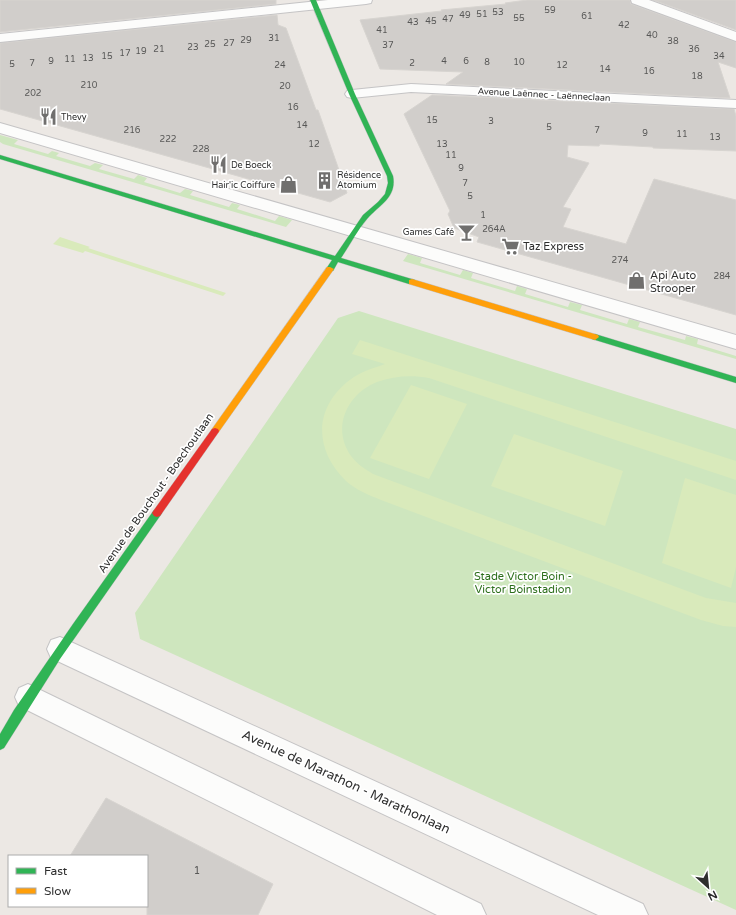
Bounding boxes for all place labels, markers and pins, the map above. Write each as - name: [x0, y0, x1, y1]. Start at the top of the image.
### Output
- restaurant icon: Thevy: [38, 107, 58, 127]
- place label: Thevy: [61, 112, 87, 123]
- restaurant icon: De Boeck: [208, 155, 228, 175]
- place label: De Boeck: [231, 160, 272, 171]
- building icon: Résidence Atomium: [314, 170, 334, 190]
- place label: Résidence Atomium: [337, 170, 381, 191]
- shop icon: Hair'ic Coiffure: [278, 175, 298, 195]
- place label: Hair'ic Coiffure: [211, 180, 275, 191]
- bar icon: Games Café: [457, 222, 477, 242]
- place label: Games Café: [403, 227, 454, 238]
- supermarket icon: Taz Express: [500, 236, 520, 256]
- place label: Taz Express: [523, 240, 584, 253]
- place label: Api Auto Strooper: [650, 269, 697, 295]
- shop icon: Api Auto Strooper: [627, 271, 647, 291]

